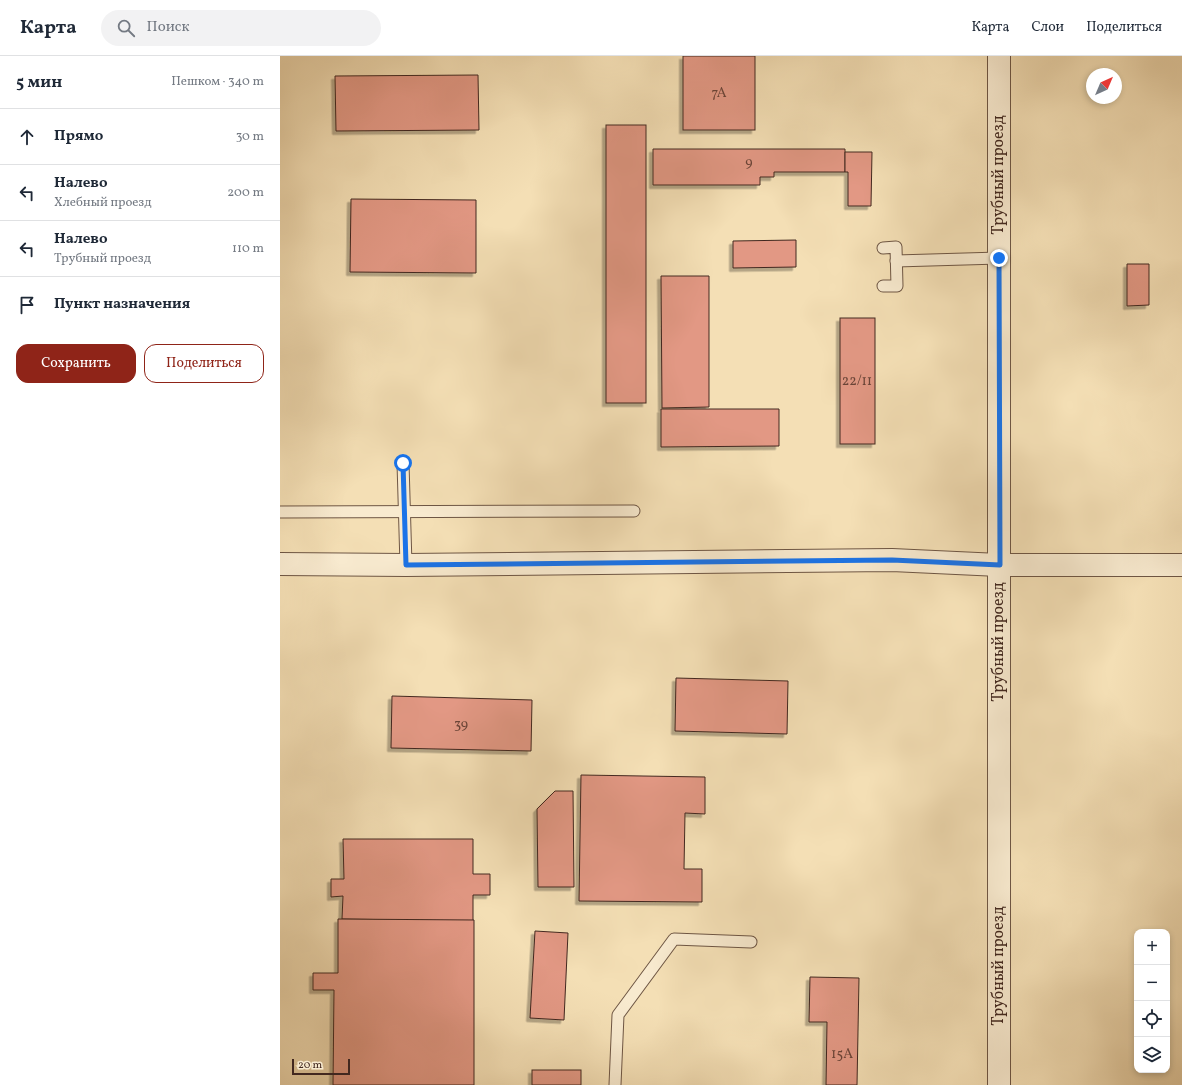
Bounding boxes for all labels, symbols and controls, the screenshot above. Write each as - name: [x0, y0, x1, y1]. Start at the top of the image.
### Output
- search box: [101, 10, 381, 46]
- text: Карта: [20, 15, 77, 41]
- icon: search: [115, 17, 137, 39]
- text: Поиск: [147, 17, 190, 38]
- text: Карта: [971, 18, 1009, 37]
- text: Слои: [1031, 18, 1064, 37]
- text: Поделиться: [1086, 18, 1162, 37]
- north arrow: [1086, 68, 1122, 104]
- text: 5 мин: [16, 71, 62, 94]
- text: Пешком · 340 m: [171, 73, 264, 91]
- house number: 7А: [711, 84, 727, 103]
- street label: Трубный проезд: [988, 115, 1010, 235]
- icon: ahead: [16, 126, 38, 148]
- text: Прямо: [54, 126, 103, 147]
- text: 30 m: [236, 128, 264, 146]
- house number: 9: [745, 153, 753, 172]
- text: Налево: [54, 173, 108, 194]
- icon: left: [16, 182, 38, 204]
- text: 200 m: [227, 184, 264, 202]
- text: Хлебный проезд: [54, 194, 152, 212]
- text: Налево: [54, 229, 108, 250]
- icon: left: [16, 238, 38, 260]
- text: 110 m: [232, 240, 264, 258]
- route end: [990, 249, 1008, 267]
- text: Трубный проезд: [54, 250, 151, 268]
- icon: arrive: [16, 294, 38, 316]
- text: Пункт назначения: [54, 294, 190, 315]
- button: Сохранить: [16, 344, 136, 383]
- button: Поделиться: [144, 344, 264, 383]
- house number: 22/11: [842, 372, 872, 391]
- route start: [394, 454, 412, 472]
- street label: Трубный проезд: [988, 582, 1010, 702]
- house number: 39: [454, 715, 468, 734]
- street label: Трубный проезд: [988, 906, 1010, 1026]
- map controls: [1134, 929, 1170, 1073]
- button: +: [1134, 929, 1170, 965]
- button: −: [1134, 965, 1170, 1001]
- button: locate: [1134, 1001, 1170, 1037]
- button: layers: [1134, 1037, 1170, 1073]
- house number: 15А: [831, 1045, 853, 1064]
- scale bar: [292, 1057, 350, 1076]
- text: 20 m: [298, 1058, 322, 1073]

